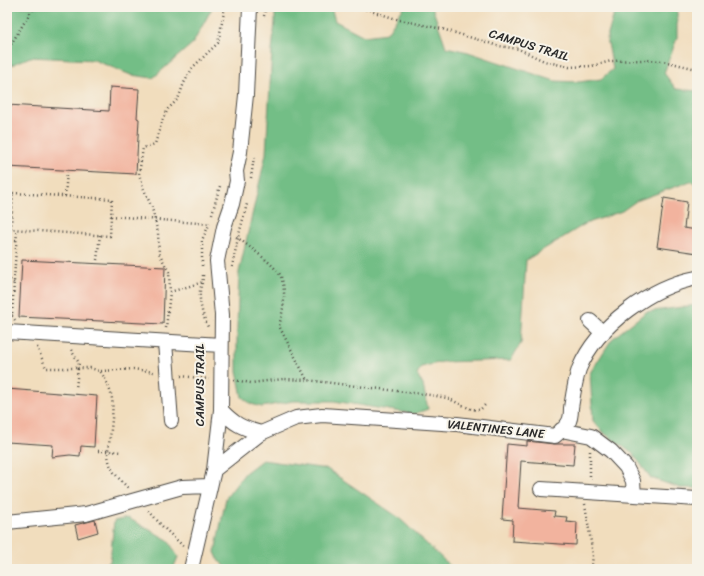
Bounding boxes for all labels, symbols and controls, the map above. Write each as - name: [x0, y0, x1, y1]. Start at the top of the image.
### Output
- street label: CAMPUS TRAIL: [486, 22, 572, 68]
- street label: CAMPUS TRAIL: [189, 343, 211, 426]
- street label: VALENTINES LANE: [446, 413, 547, 445]

